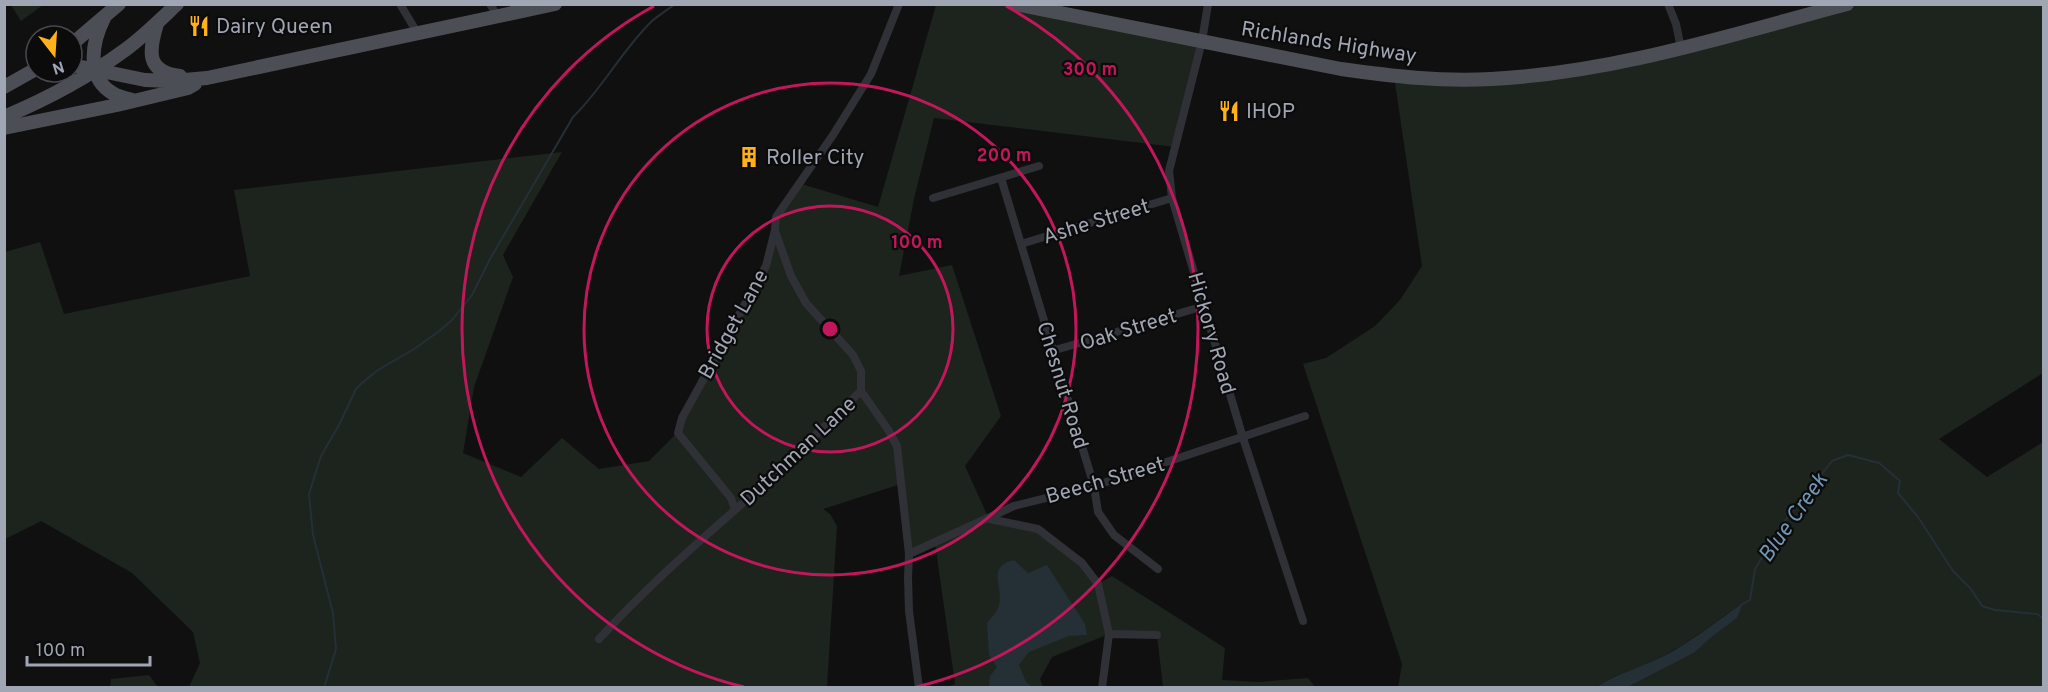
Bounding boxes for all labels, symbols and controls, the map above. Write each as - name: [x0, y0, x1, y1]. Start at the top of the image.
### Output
- restaurant icon: Dairy Queen: [187, 14, 211, 38]
- place label: Dairy Queen: [216, 14, 333, 41]
- street label: Richlands Highway: [1239, 16, 1419, 71]
- north arrow: [24, 24, 84, 84]
- text: N: [49, 55, 66, 78]
- text: 300 m: [1063, 59, 1117, 82]
- restaurant icon: IHOP: [1217, 99, 1241, 123]
- place label: IHOP: [1246, 99, 1295, 126]
- building icon: Roller City: [737, 145, 761, 169]
- place label: Roller City: [766, 145, 864, 172]
- text: 200 m: [976, 145, 1032, 168]
- street label: Ashe Street: [1040, 193, 1153, 251]
- text: 100 m: [891, 232, 943, 255]
- street label: Bridget Lane: [693, 265, 775, 384]
- street label: Hickory Road: [1180, 269, 1241, 398]
- street label: Oak Street: [1077, 303, 1180, 358]
- street label: Chesnut Road: [1029, 318, 1094, 452]
- centre of rings: [820, 319, 840, 339]
- street label: Dutchman Lane: [735, 391, 863, 513]
- street label: Beech Street: [1043, 452, 1168, 511]
- water label: Blue Creek: [1753, 468, 1835, 568]
- scale bar: [27, 629, 150, 667]
- text: 100 m: [36, 640, 85, 663]

